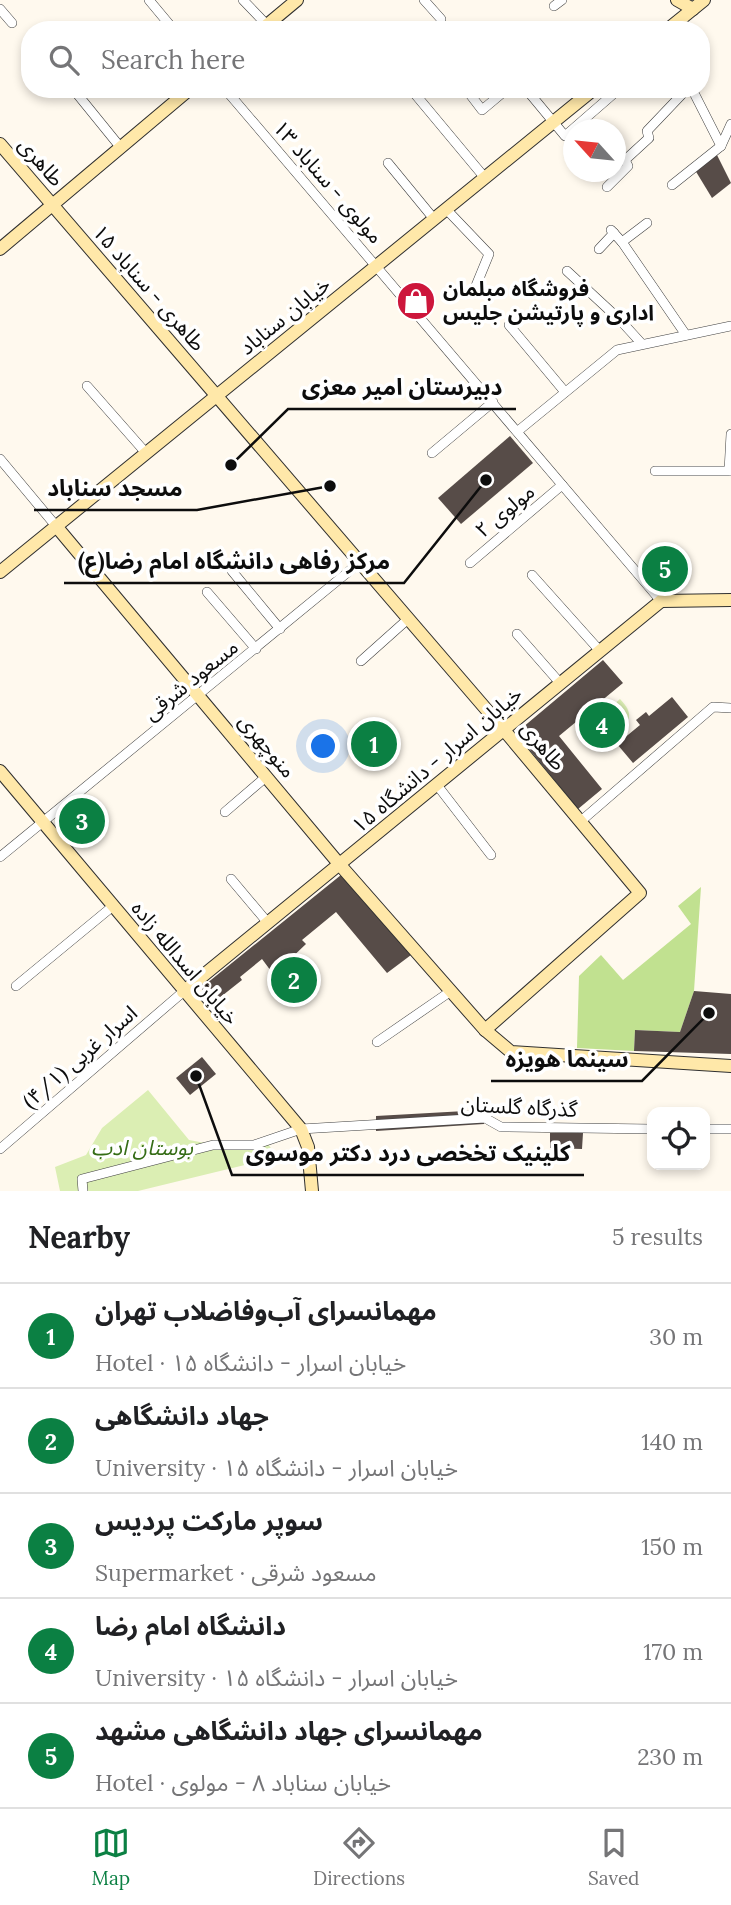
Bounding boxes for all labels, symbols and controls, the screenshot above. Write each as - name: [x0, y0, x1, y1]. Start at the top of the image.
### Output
- search box: [21, 21, 710, 98]
- icon: search: [45, 41, 83, 79]
- text: Search here: [101, 43, 245, 76]
- street label: مولوی - سناباد ۱۳: [267, 114, 389, 249]
- north arrow: [563, 119, 626, 182]
- street label: طاهری: [13, 131, 70, 192]
- street label: طاهری - سناباد ۱۵: [87, 219, 212, 357]
- street label: خیابان سناباد: [234, 271, 336, 361]
- place label: فروشگاه مبلمان اداری و پارتیشن جلیس: [443, 275, 654, 327]
- shop icon: فروشگاه مبلمان اداری و پارتیشن جلیس: [395, 280, 437, 322]
- callout: دبیرستان امیر معزی: [288, 365, 516, 409]
- text: دبیرستان امیر معزی: [302, 372, 502, 401]
- callout: مسجد سناباد: [34, 466, 197, 510]
- text: مسجد سناباد: [47, 473, 183, 502]
- street label: مولوی ۲: [469, 478, 540, 543]
- callout: مرکز رفاهی دانشگاه امام رضا(ع): [64, 539, 404, 583]
- pin: 5: [642, 543, 688, 595]
- text: مرکز رفاهی دانشگاه امام رضا(ع): [78, 546, 390, 579]
- street label: مسعود شرقی: [138, 633, 244, 726]
- street label: خیابان اسرار - دانشگاه ۱۵: [346, 680, 528, 839]
- pin: 4: [579, 699, 625, 751]
- street label: منوچهری: [233, 708, 302, 783]
- street label: طاهری: [515, 715, 572, 776]
- pin: 1: [351, 718, 397, 770]
- your location: [306, 729, 340, 763]
- pin: 3: [59, 795, 105, 847]
- street label: خیابان اسدالله زاده: [126, 895, 245, 1030]
- pin: 2: [271, 954, 317, 1006]
- street label: اسرار غربی (۴/۱): [17, 999, 143, 1114]
- callout: سینما هویزه: [491, 1037, 642, 1081]
- text: سینما هویزه: [505, 1044, 629, 1073]
- street label: گذرگاه گلستان: [460, 1090, 578, 1123]
- map controls: [647, 1107, 710, 1170]
- button: locate: [647, 1107, 710, 1170]
- callout: کلینیک تخخصی درد دکتر موسوی: [232, 1131, 584, 1175]
- park label: بوستان ادب: [91, 1134, 193, 1161]
- text: کلینیک تخخصی درد دکتر موسوی: [246, 1138, 571, 1167]
- text: Nearby: [28, 1218, 130, 1256]
- text: 5 results: [612, 1222, 703, 1251]
- text: مهمانسرای آب‌و‌فاضلاب تهران: [95, 1294, 437, 1327]
- text: 1: [46, 1322, 56, 1351]
- text: 30 m: [649, 1322, 703, 1351]
- text: Hotel · خیابان اسرار - دانشگاه ۱۵: [95, 1348, 406, 1377]
- text: جهاد دانشگاهی: [95, 1399, 269, 1432]
- text: 2: [45, 1427, 57, 1456]
- text: 140 m: [641, 1427, 703, 1456]
- text: University · خیابان اسرار - دانشگاه ۱۵: [95, 1453, 458, 1482]
- text: سوپر مارکت پردیس: [95, 1504, 323, 1537]
- text: 3: [45, 1532, 57, 1561]
- text: 150 m: [641, 1532, 703, 1561]
- text: Supermarket · مسعود شرقی: [95, 1558, 377, 1587]
- text: دانشگاه امام رضا: [95, 1609, 286, 1642]
- text: 4: [45, 1637, 57, 1666]
- text: 170 m: [643, 1637, 703, 1666]
- text: University · خیابان اسرار - دانشگاه ۱۵: [95, 1663, 458, 1692]
- text: مهمانسرای جهاد دانشگاهی مشهد: [95, 1714, 483, 1747]
- text: 5: [45, 1742, 57, 1771]
- text: 230 m: [637, 1742, 703, 1771]
- text: Hotel · خیابان سناباد ۸ - مولوی: [95, 1768, 391, 1797]
- tab: Map: [92, 1824, 130, 1890]
- tab: Directions: [313, 1824, 405, 1890]
- tab: Saved: [588, 1824, 639, 1890]

